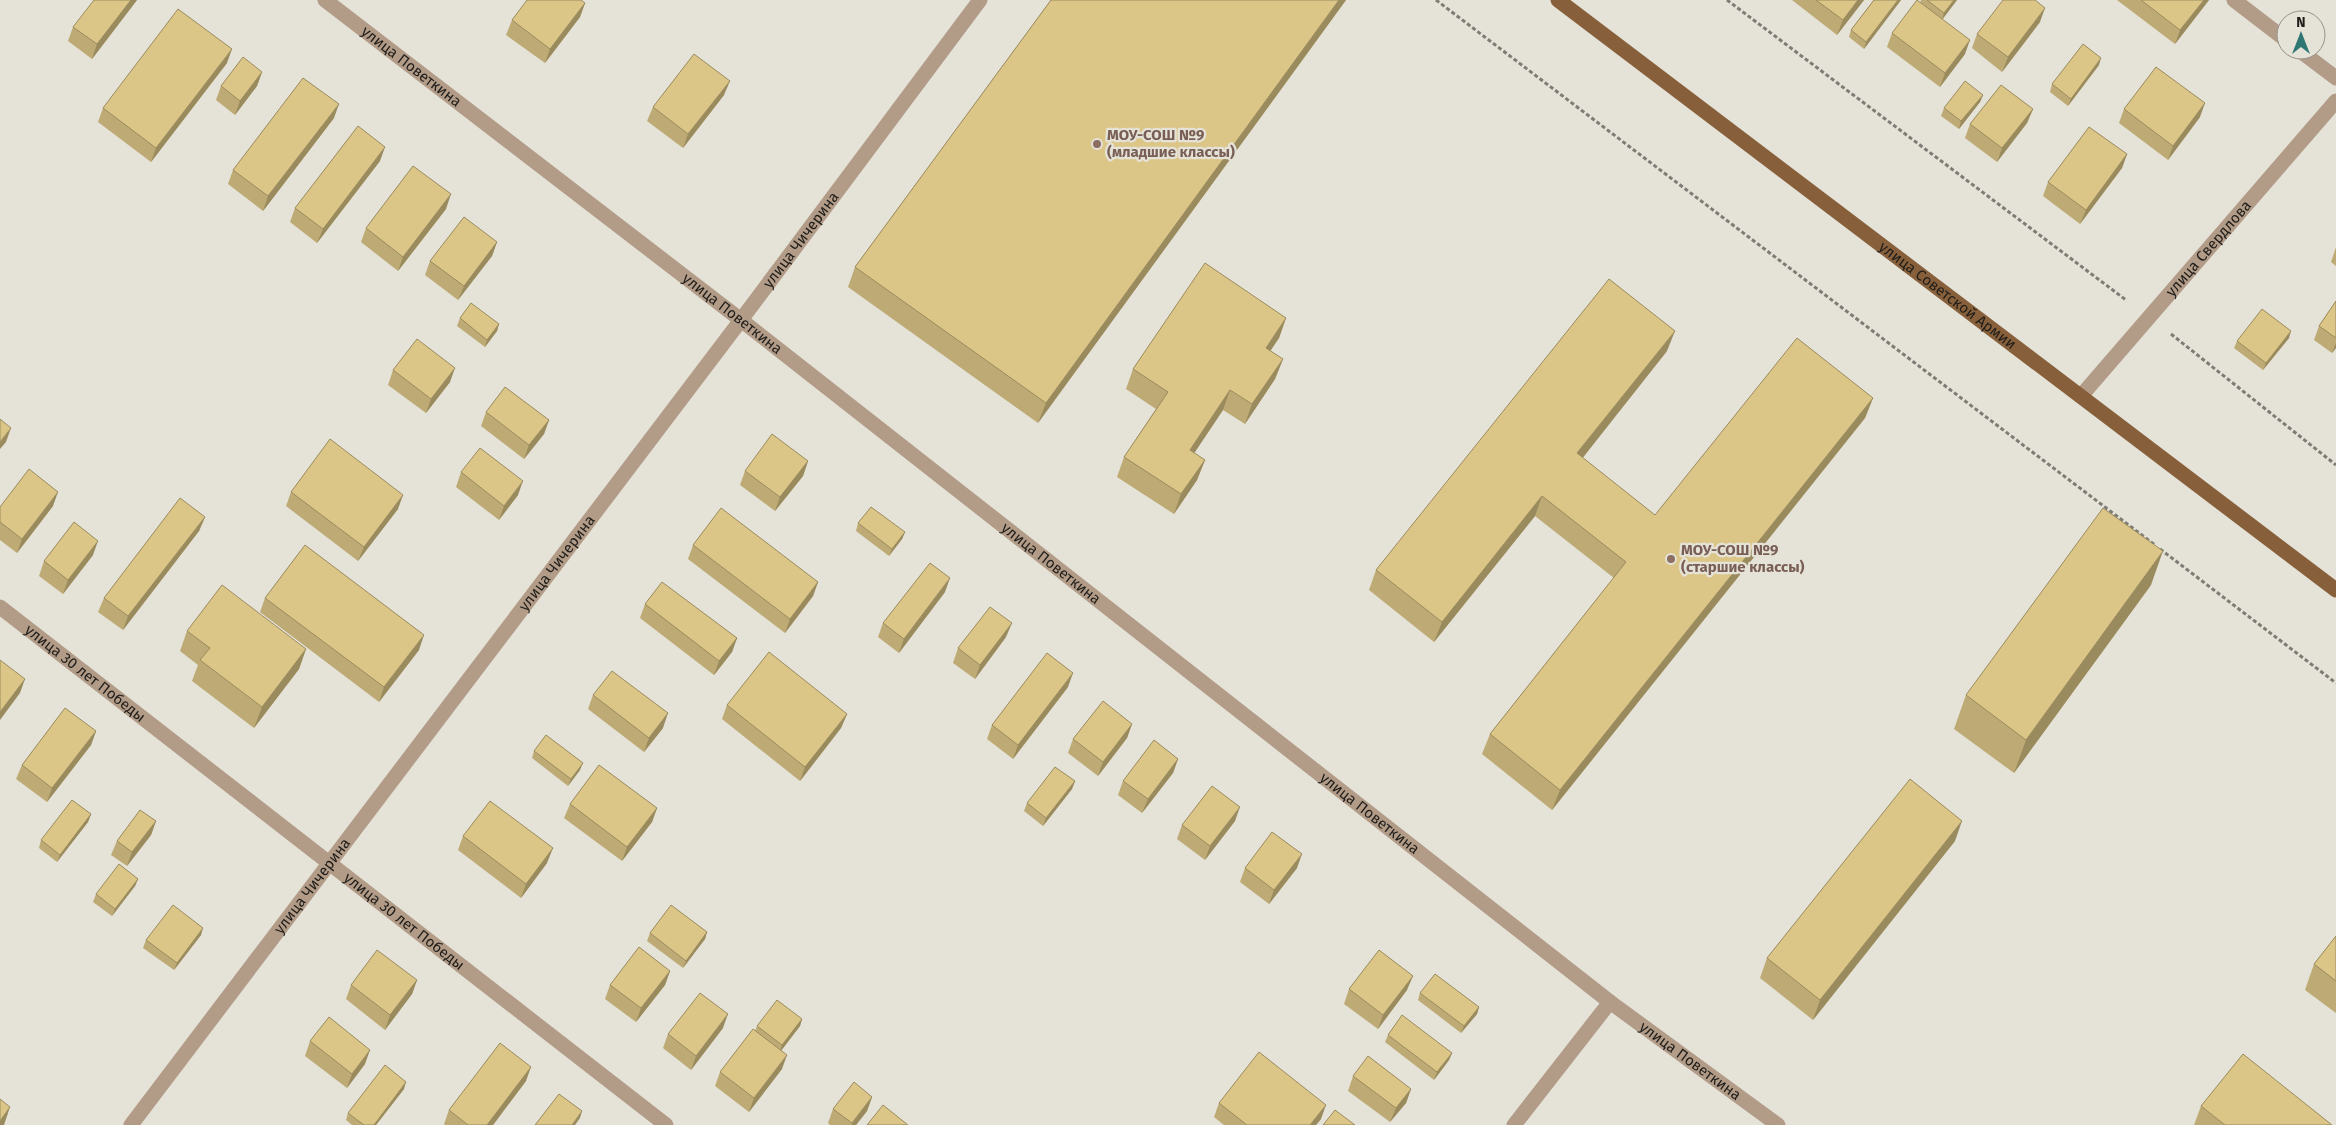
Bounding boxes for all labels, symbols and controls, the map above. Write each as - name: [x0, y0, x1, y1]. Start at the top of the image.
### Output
- north arrow: [2276, 10, 2326, 60]
- text: N: [2296, 14, 2306, 31]
- street label: улица Поветкина: [358, 22, 465, 111]
- place label: МОУ-СОШ №9 (младшие классы): [1107, 126, 1235, 161]
- marker: МОУ-СОШ №9 (младшие классы): [1091, 138, 1103, 150]
- street label: улица Чичерина: [759, 188, 843, 292]
- street label: улица Свердлова: [2162, 197, 2255, 300]
- street label: улица Советской Армии: [1875, 238, 2020, 353]
- street label: улица Поветкина: [679, 269, 786, 358]
- street label: улица Чичерина: [515, 512, 599, 615]
- street label: улица Поветкина: [998, 519, 1104, 608]
- place label: МОУ-СОШ №9 (старшие классы): [1681, 541, 1805, 576]
- marker: МОУ-СОШ №9 (старшие классы): [1665, 553, 1677, 565]
- street label: улица 30 лет Победы: [21, 621, 149, 726]
- street label: улица Поветкина: [1316, 769, 1423, 858]
- street label: улица Чичерина: [270, 834, 354, 937]
- street label: улица 30 лет Победы: [340, 869, 468, 974]
- street label: улица Поветкина: [1636, 1018, 1745, 1104]

